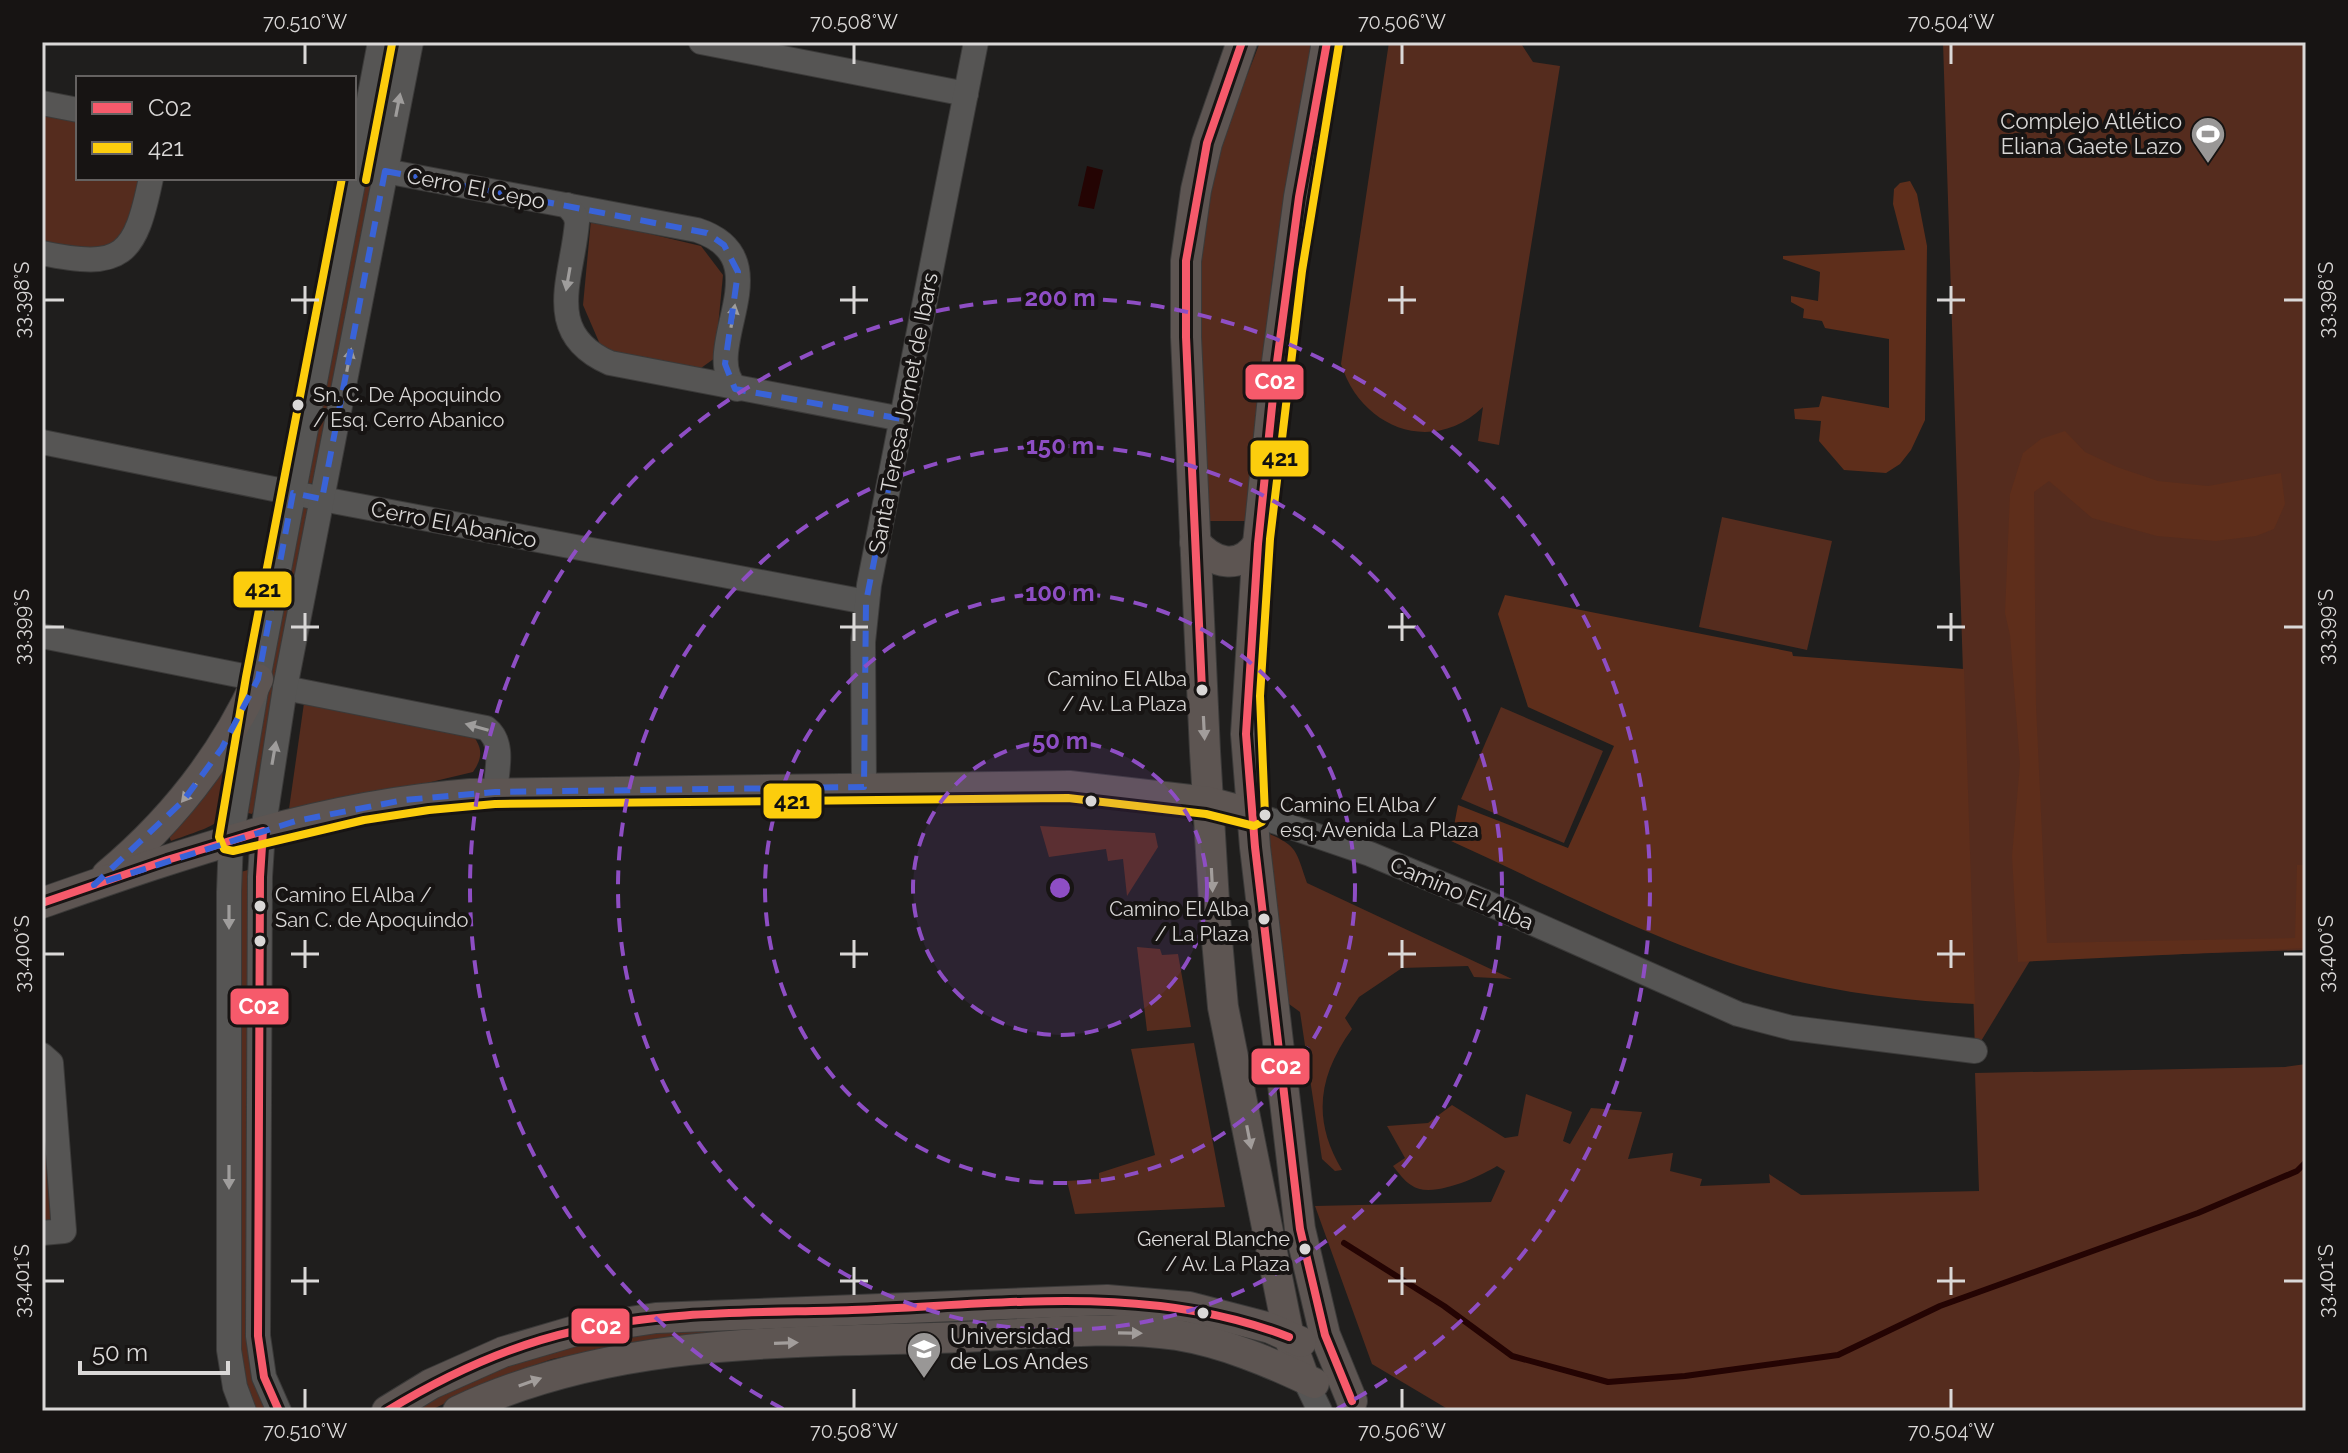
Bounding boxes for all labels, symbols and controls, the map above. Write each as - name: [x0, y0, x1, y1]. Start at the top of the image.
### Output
- text: 70.510°W: [263, 10, 347, 34]
- text: 70.508°W: [810, 10, 898, 34]
- text: 70.506°W: [1358, 10, 1446, 34]
- text: 70.504°W: [1908, 10, 1994, 34]
- legend: [76, 76, 356, 180]
- one-way arrow: [393, 92, 405, 117]
- text: C02: [148, 93, 192, 122]
- place label: Complejo Atlético Eliana Gaete Lazo: [2000, 108, 2182, 159]
- sports icon: Complejo Atlético Eliana Gaete Lazo: [2189, 115, 2227, 165]
- text: 421: [148, 133, 184, 162]
- street label: Cerro El Cepo: [404, 162, 548, 214]
- text: 33.398°S: [10, 262, 34, 338]
- text: 33.398°S: [2314, 262, 2338, 338]
- one-way arrow: [561, 267, 574, 292]
- street label: Santa Teresa Jornet de Ibars: [863, 270, 943, 556]
- text: 200 m: [1024, 283, 1096, 312]
- one-way arrow: [728, 303, 740, 328]
- one-way arrow: [343, 348, 355, 373]
- line badge: C02: [1244, 363, 1305, 401]
- text: C02: [1254, 368, 1296, 394]
- place label: Sn. C. De Apoquindo / Esq. Cerro Abanico: [313, 383, 504, 432]
- marker: Sn. C. De Apoquindo / Esq. Cerro Abanico: [290, 397, 306, 413]
- text: 150 m: [1026, 431, 1094, 460]
- line badge: 421: [1249, 439, 1310, 478]
- text: 421: [1262, 445, 1298, 471]
- street label: Cerro El Abanico: [369, 495, 539, 553]
- line badge: 421: [232, 570, 293, 609]
- text: 421: [245, 576, 281, 602]
- text: 100 m: [1025, 578, 1095, 607]
- text: 33.399°S: [10, 589, 34, 665]
- text: 33.399°S: [2314, 589, 2338, 665]
- place label: Camino El Alba / Av. La Plaza: [1047, 667, 1187, 716]
- marker: Camino El Alba / Av. La Plaza: [1194, 682, 1210, 698]
- one-way arrow: [1197, 716, 1210, 741]
- one-way arrow: [464, 720, 488, 733]
- text: 50 m: [1032, 726, 1088, 755]
- one-way arrow: [269, 741, 281, 766]
- line badge: 421: [762, 782, 823, 820]
- one-way arrow: [181, 783, 198, 803]
- text: 421: [774, 788, 810, 814]
- unlabelled marker: [1083, 793, 1099, 809]
- place label: Camino El Alba / esq. Avenida La Plaza: [1280, 793, 1479, 842]
- marker: Camino El Alba / esq. Avenida La Plaza: [1257, 807, 1273, 823]
- street label: Camino El Alba: [1386, 851, 1538, 935]
- one-way arrow: [1206, 868, 1219, 893]
- centre of rings: [1046, 874, 1074, 902]
- place label: Camino El Alba / San C. de Apoquindo: [275, 883, 468, 932]
- place label: Camino El Alba / La Plaza: [1109, 897, 1249, 946]
- marker: Camino El Alba / San C. de Apoquindo: [252, 898, 268, 914]
- one-way arrow: [223, 905, 235, 930]
- marker: Camino El Alba / La Plaza: [1256, 911, 1272, 927]
- text: 33.400°S: [10, 915, 34, 993]
- text: 33.400°S: [2314, 915, 2338, 993]
- unlabelled marker: [252, 933, 268, 949]
- line badge: C02: [229, 987, 290, 1026]
- text: C02: [238, 993, 280, 1019]
- line badge: C02: [1250, 1047, 1311, 1086]
- text: C02: [1260, 1053, 1302, 1079]
- one-way arrow: [1243, 1125, 1256, 1150]
- one-way arrow: [223, 1165, 235, 1190]
- place label: General Blanche / Av. La Plaza: [1137, 1227, 1290, 1276]
- marker: General Blanche / Av. La Plaza: [1297, 1241, 1313, 1257]
- text: 33.401°S: [10, 1244, 34, 1318]
- text: 33.401°S: [2314, 1244, 2338, 1318]
- unlabelled marker: [1195, 1305, 1211, 1321]
- line badge: C02: [570, 1307, 631, 1345]
- text: C02: [580, 1313, 622, 1339]
- place label: Universidad de Los Andes: [950, 1323, 1088, 1374]
- scale bar: [80, 1325, 228, 1375]
- one-way arrow: [1118, 1326, 1143, 1339]
- school or university icon: Universidad de Los Andes: [905, 1330, 943, 1380]
- one-way arrow: [774, 1337, 799, 1350]
- text: 50 m: [92, 1338, 148, 1367]
- one-way arrow: [518, 1375, 542, 1388]
- text: 70.510°W: [263, 1419, 347, 1443]
- text: 70.508°W: [810, 1419, 898, 1443]
- text: 70.506°W: [1358, 1419, 1446, 1443]
- text: 70.504°W: [1908, 1419, 1994, 1443]

